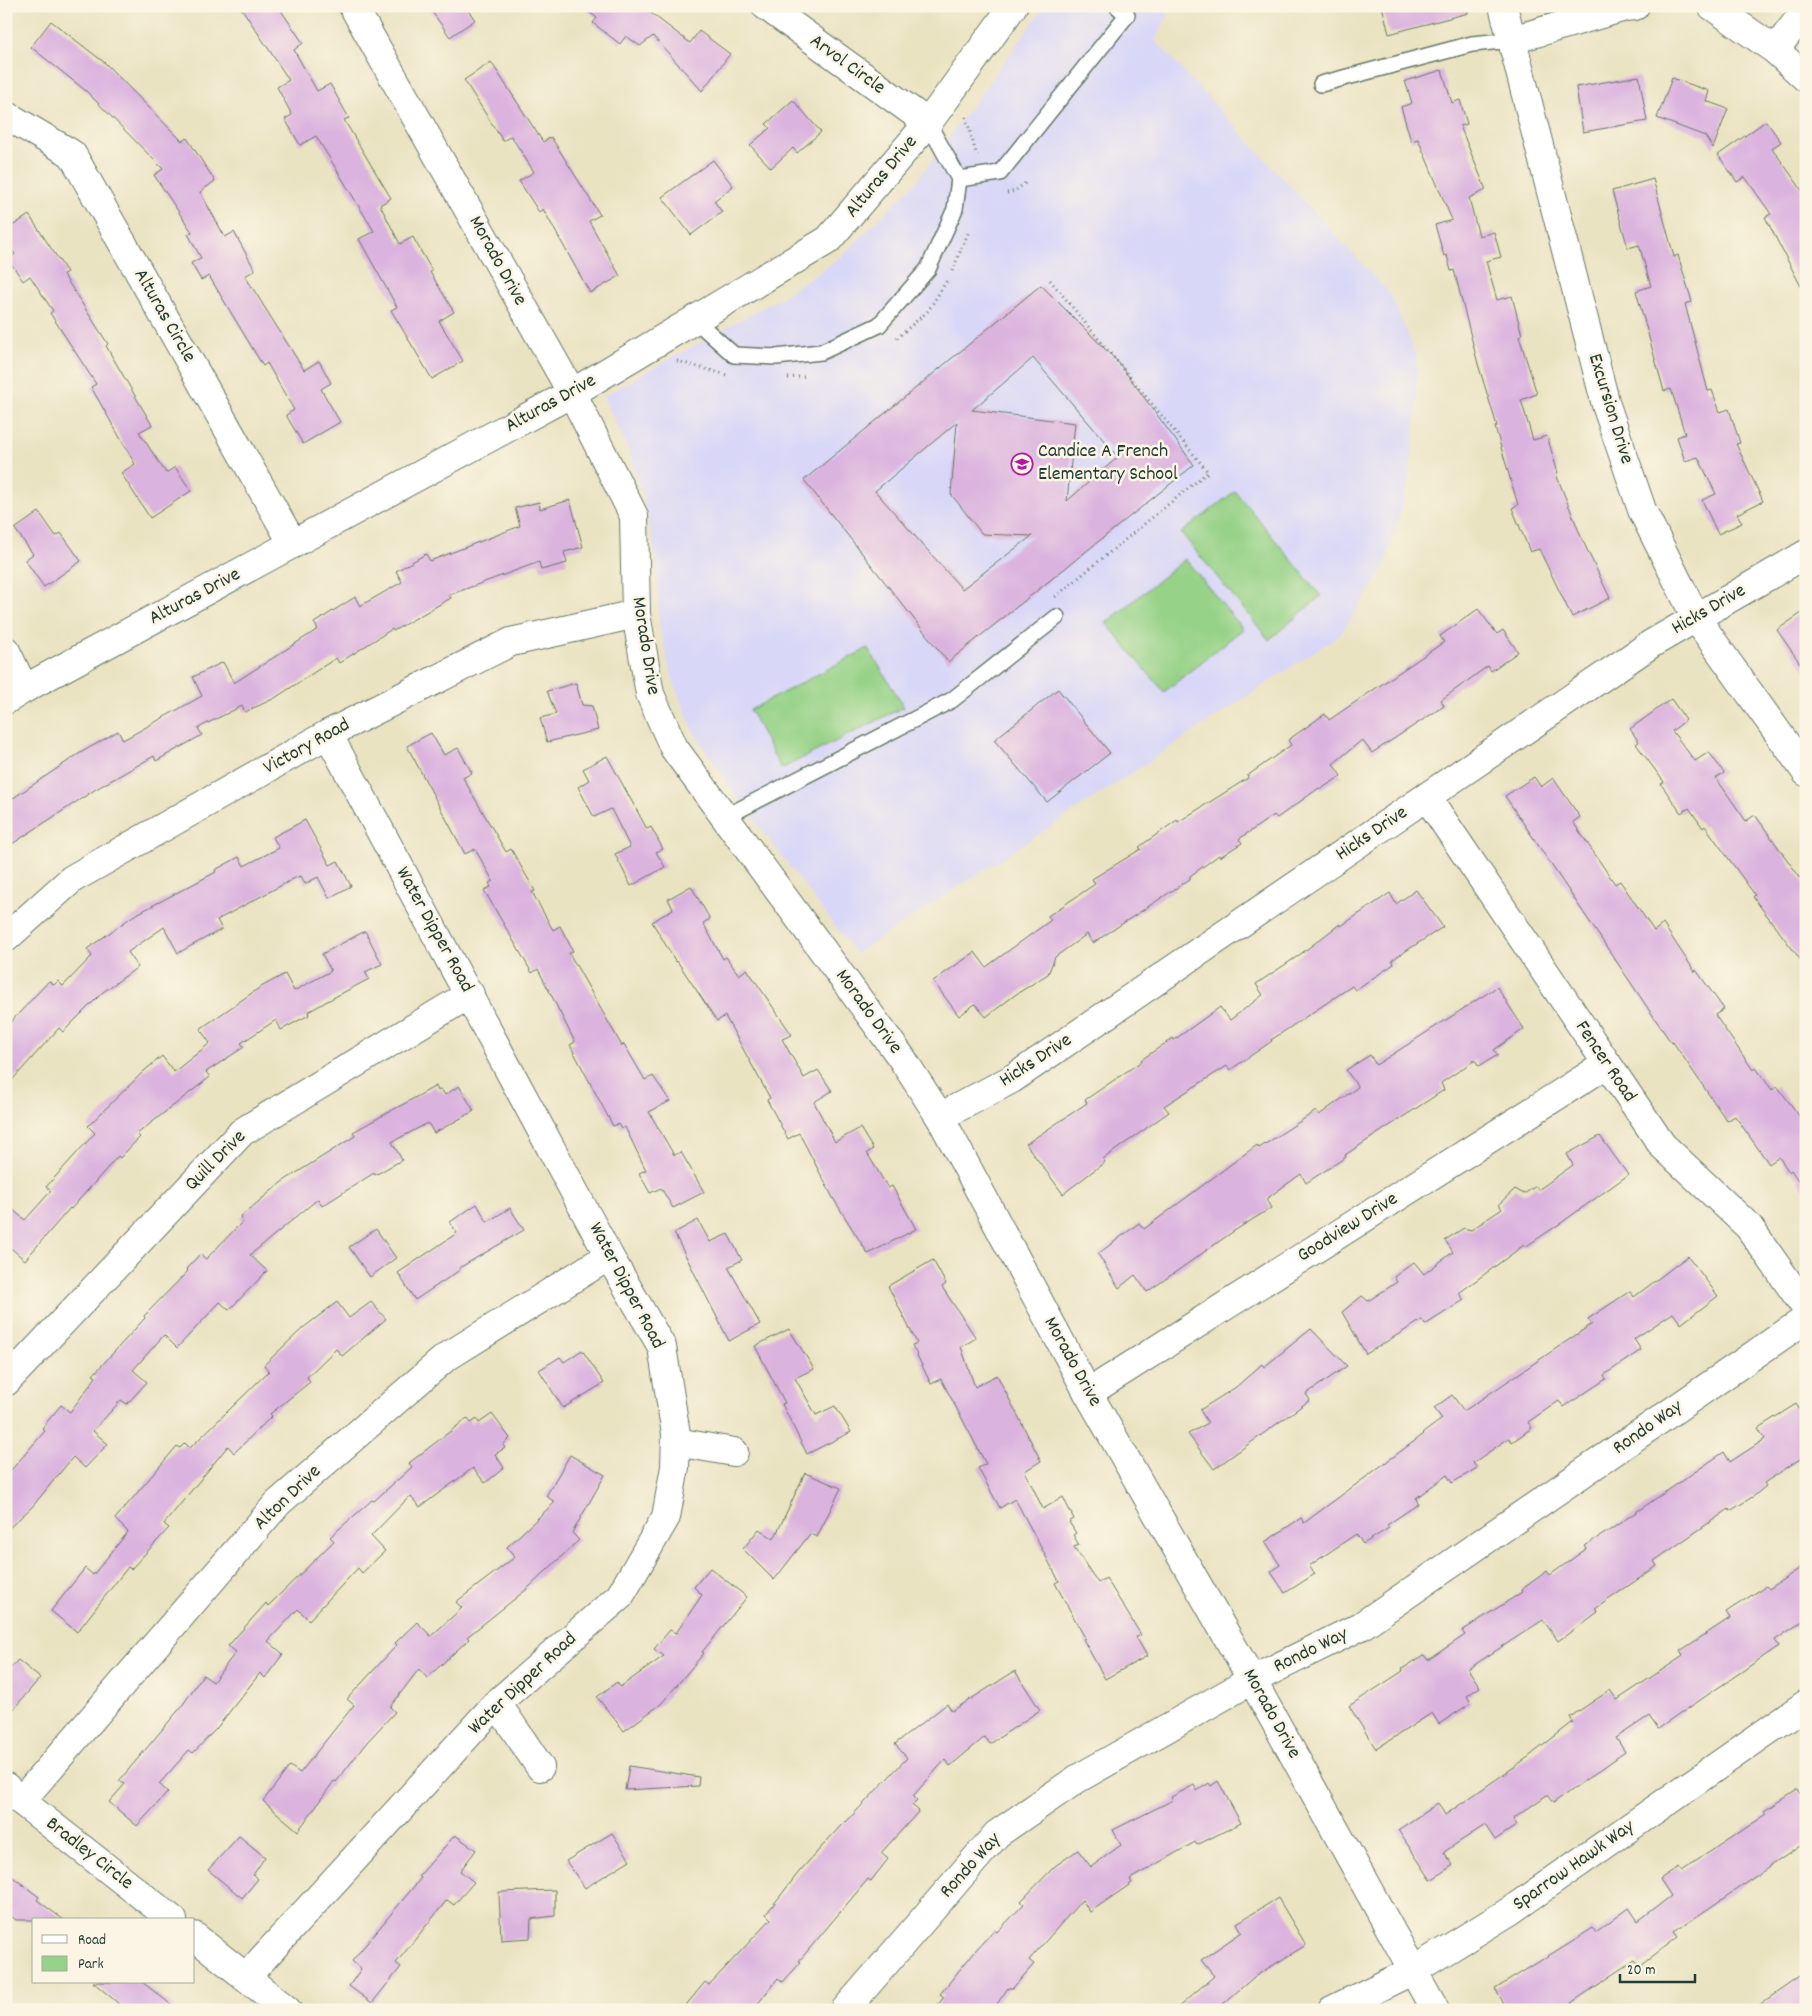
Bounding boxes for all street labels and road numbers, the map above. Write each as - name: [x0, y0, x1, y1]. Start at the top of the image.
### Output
- street label: Arvol Circle: [803, 28, 891, 102]
- street label: Alturas Drive: [839, 130, 925, 224]
- street label: Morado Drive: [461, 211, 533, 311]
- street label: Alturas Circle: [126, 264, 202, 368]
- street label: Excursion Drive: [1580, 350, 1640, 468]
- street label: Alturas Drive: [500, 367, 602, 440]
- street label: Alturas Drive: [144, 561, 246, 633]
- street label: Hicks Drive: [1667, 577, 1752, 643]
- street label: Morado Drive: [623, 595, 667, 697]
- street label: Victory Road: [259, 712, 355, 782]
- street label: Hicks Drive: [1330, 799, 1414, 868]
- street label: Water Dipper Road: [388, 862, 480, 998]
- street label: Morado Drive: [828, 964, 908, 1060]
- street label: Fencer Road: [1567, 1016, 1643, 1108]
- street label: Hicks Drive: [994, 1027, 1078, 1095]
- street label: Quill Drive: [179, 1124, 253, 1198]
- street label: Goodview Drive: [1292, 1186, 1404, 1270]
- street label: Water Dipper Road: [581, 1218, 671, 1354]
- street label: Morado Drive: [1036, 1312, 1108, 1412]
- street label: Rondo Way: [1607, 1393, 1689, 1462]
- street label: Alton Drive: [248, 1459, 328, 1537]
- street label: Rondo Way: [1269, 1621, 1354, 1681]
- street label: Water Dipper Road: [462, 1626, 584, 1742]
- street label: Morado Drive: [1235, 1664, 1307, 1764]
- street label: Bradley Circle: [39, 1811, 139, 1897]
- street label: Sparrow Hawk Way: [1507, 1813, 1641, 1918]
- street label: Rondo Way: [934, 1826, 1009, 1905]

